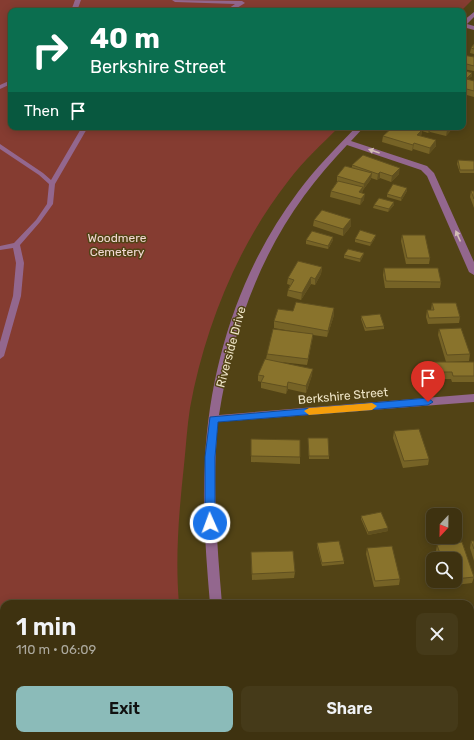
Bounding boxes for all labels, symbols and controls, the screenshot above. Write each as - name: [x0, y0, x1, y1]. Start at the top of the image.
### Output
- text: 40 m: [90, 22, 160, 55]
- icon: right: [24, 24, 76, 76]
- text: Berkshire Street: [90, 56, 226, 78]
- icon: arrive: [67, 100, 89, 122]
- text: Then: [24, 102, 59, 120]
- one-way arrow: [367, 148, 379, 154]
- park label: Woodmere Cemetery: [88, 231, 147, 259]
- one-way arrow: [455, 231, 461, 242]
- street label: Riverside Drive: [213, 305, 249, 389]
- pin: [411, 361, 445, 402]
- icon: arrive: [417, 367, 439, 389]
- street label: Berkshire Street: [297, 385, 389, 407]
- position arrow: [189, 502, 231, 544]
- north arrow: [426, 508, 462, 544]
- map controls: [426, 508, 462, 588]
- button: search: [426, 552, 462, 588]
- text: 1 min: [16, 613, 76, 641]
- button: close: [416, 613, 458, 655]
- text: 110 m · 06:09: [16, 642, 96, 657]
- button: Exit: [16, 686, 233, 732]
- button: Share: [241, 686, 458, 732]

